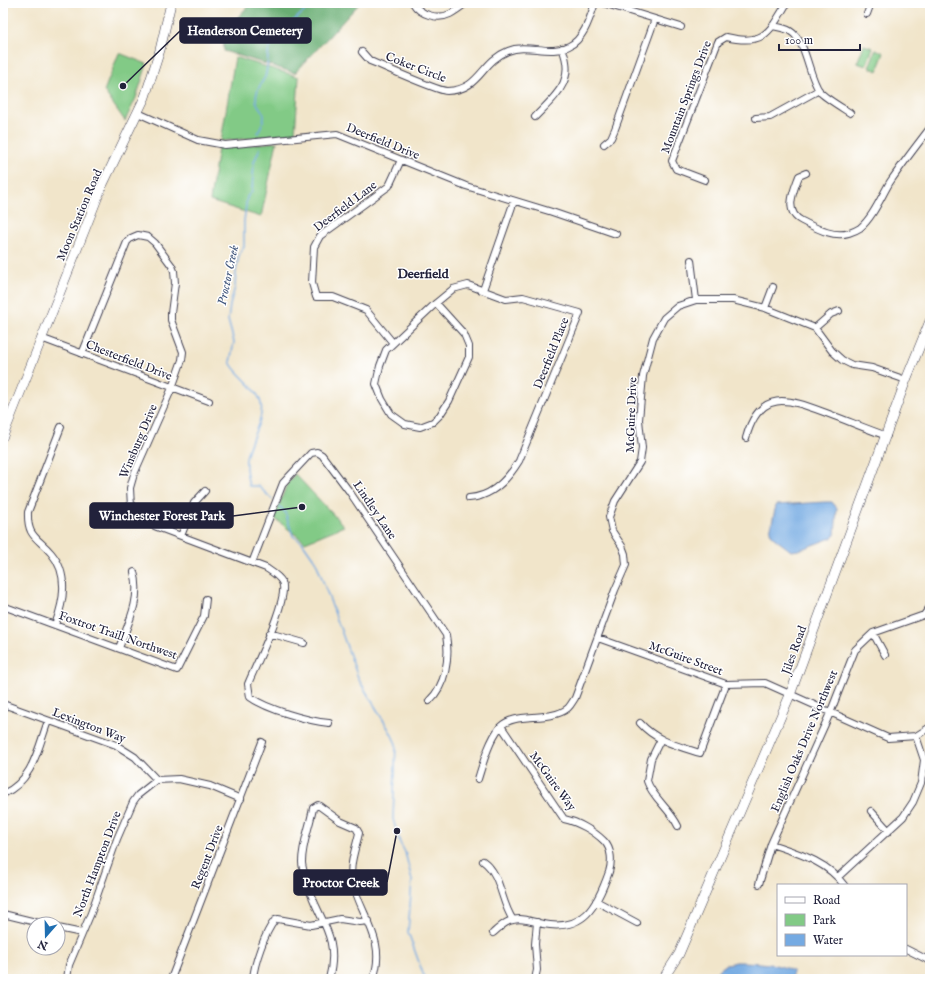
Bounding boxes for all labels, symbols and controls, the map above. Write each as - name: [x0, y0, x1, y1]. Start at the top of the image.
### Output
- callout: Henderson Cemetery: [180, 18, 311, 43]
- text: Henderson Cemetery: [187, 23, 303, 40]
- scale bar: [779, 26, 860, 52]
- text: 100 m: [785, 33, 813, 48]
- street label: Mountain Springs Drive: [658, 38, 716, 156]
- street label: Coker Circle: [383, 49, 449, 86]
- street label: Deerfield Drive: [344, 120, 422, 163]
- street label: Moon Station Road: [53, 166, 106, 263]
- street label: Deerfield Lane: [311, 177, 380, 235]
- water label: Proctor Creek: [214, 243, 243, 307]
- district label: Deerfield: [397, 266, 450, 283]
- street label: Deerfield Place: [530, 315, 573, 391]
- street label: Chesterfield Drive: [83, 337, 175, 384]
- street label: McGuire Drive: [623, 376, 640, 453]
- street label: Winsburg Drive: [116, 401, 161, 481]
- street label: Lindley Lane: [350, 478, 400, 543]
- callout: Winchester Forest Park: [90, 503, 233, 528]
- text: Winchester Forest Park: [98, 508, 226, 525]
- street label: Foxtrot Traill Northwest: [57, 608, 179, 663]
- street label: Jiles Road: [778, 623, 811, 679]
- street label: McGuire Street: [647, 638, 725, 679]
- street label: English Oaks Drive Northwest: [768, 668, 841, 814]
- street label: Lexington Way: [50, 705, 128, 746]
- street label: McGuire Way: [526, 749, 579, 814]
- street label: North Hampton Drive: [70, 808, 126, 920]
- street label: Regent Drive: [188, 822, 227, 891]
- callout: Proctor Creek: [294, 870, 387, 895]
- text: Proctor Creek: [303, 875, 380, 892]
- legend: [777, 884, 907, 956]
- text: Road: [813, 893, 841, 908]
- text: Park: [813, 913, 836, 928]
- north arrow: [26, 916, 66, 956]
- text: Water: [813, 933, 844, 948]
- text: N: [36, 936, 51, 953]

